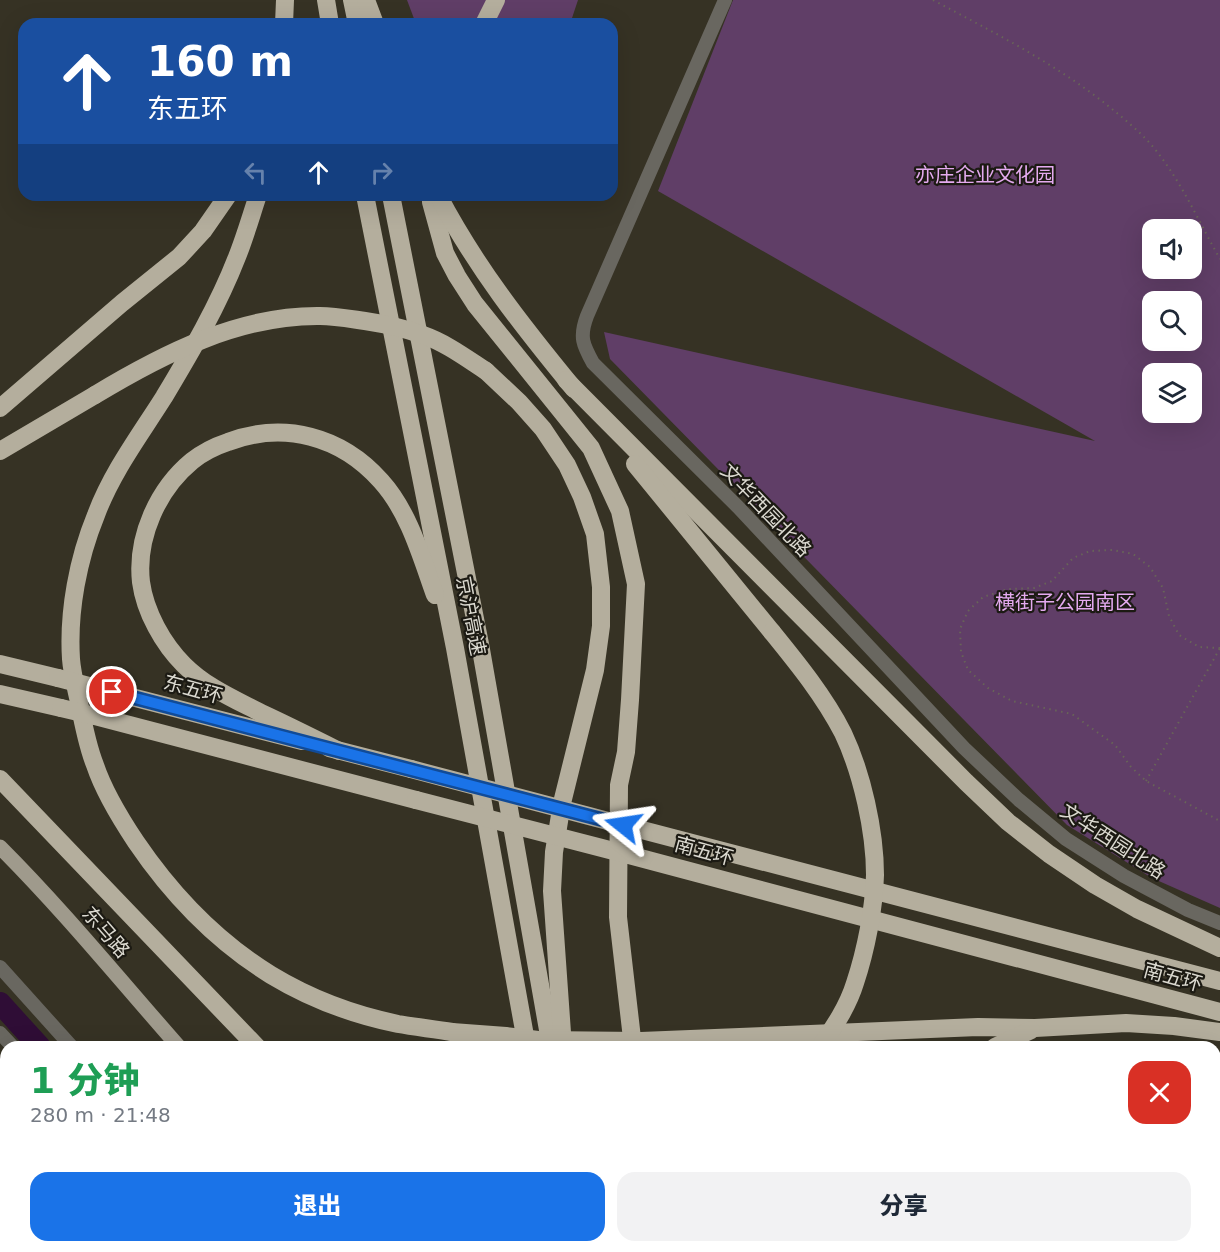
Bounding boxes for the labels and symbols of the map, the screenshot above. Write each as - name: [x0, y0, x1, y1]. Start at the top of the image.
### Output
- park label: 亦庄企业文化园: [915, 163, 1055, 187]
- street label: 文华西园北路: [716, 459, 816, 561]
- street label: 京沪高速: [452, 574, 490, 658]
- park label: 横街子公园南区: [995, 590, 1135, 614]
- pin: [86, 666, 137, 717]
- street label: 东五环: [161, 670, 225, 708]
- position arrow: [591, 793, 655, 857]
- street label: 文华西园北路: [1056, 798, 1170, 884]
- street label: 南五环: [672, 832, 736, 870]
- street label: 东马路: [77, 901, 135, 963]
- street label: 南五环: [1141, 958, 1205, 996]

